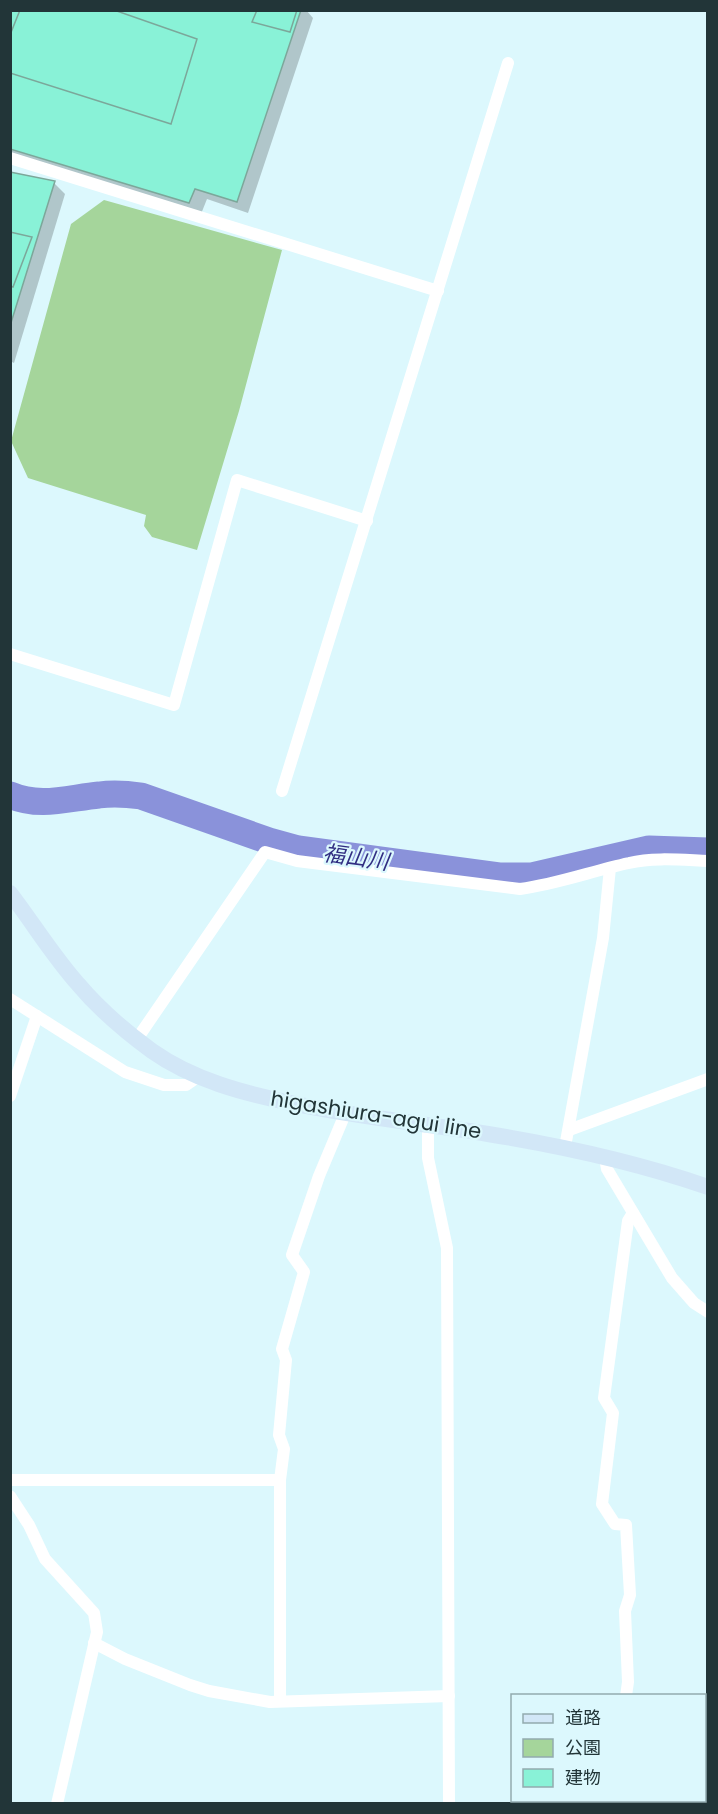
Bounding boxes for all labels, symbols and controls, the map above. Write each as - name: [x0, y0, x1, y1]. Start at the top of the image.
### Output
- water label: 福山川: [321, 838, 393, 878]
- street label: higashiura-agui line: [269, 1084, 484, 1145]
- legend: [511, 1694, 706, 1802]
- text: 道路: [565, 1705, 601, 1730]
- text: 公園: [565, 1735, 601, 1760]
- text: 建物: [565, 1765, 601, 1790]

